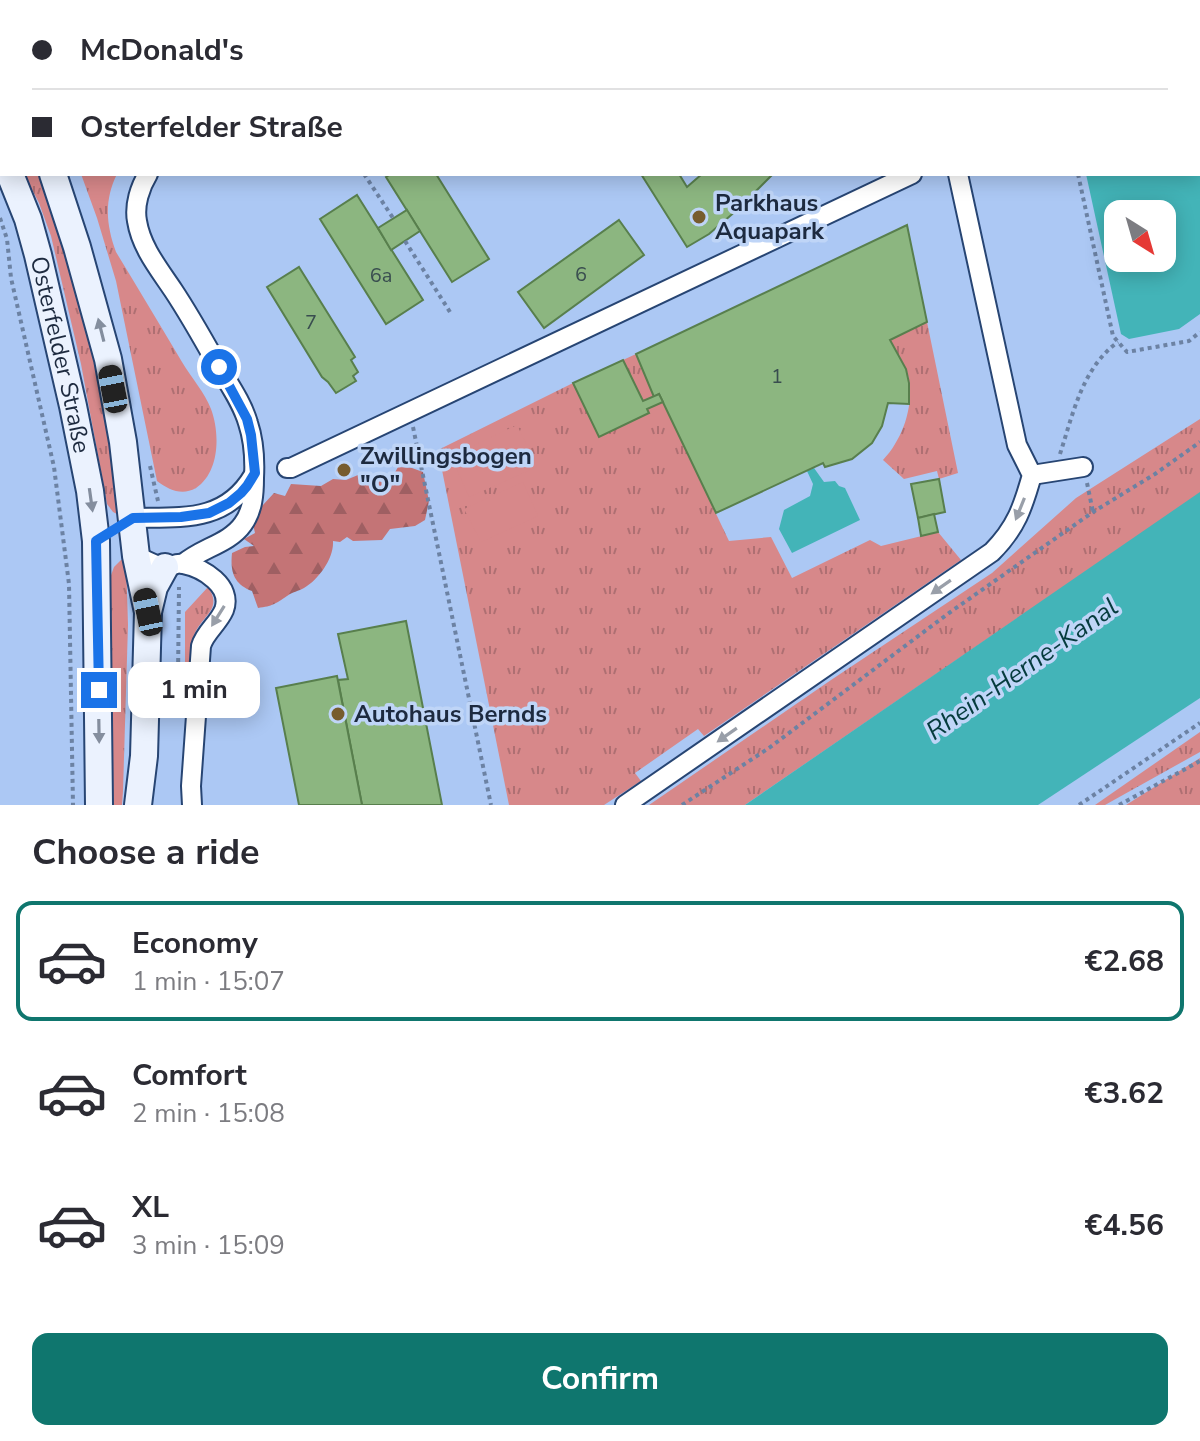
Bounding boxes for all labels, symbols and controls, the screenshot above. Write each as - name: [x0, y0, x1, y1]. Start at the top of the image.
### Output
- text: McDonald's: [80, 30, 244, 71]
- text: Osterfelder Straße: [80, 107, 343, 148]
- place label: Parkhaus Aquapark: [715, 187, 825, 247]
- north arrow: [1104, 200, 1176, 272]
- map controls: [1104, 200, 1176, 272]
- marker: Parkhaus Aquapark: [690, 208, 708, 226]
- street label: Osterfelder Straße: [23, 253, 98, 456]
- house number: 6: [575, 261, 587, 288]
- house number: 6a: [370, 262, 392, 289]
- house number: 7: [305, 309, 317, 336]
- one-way arrow: [94, 318, 106, 343]
- route start: [201, 349, 237, 385]
- car: [97, 363, 129, 415]
- house number: 1: [771, 363, 783, 390]
- place label: Zwillingsbogen "O": [360, 440, 532, 500]
- marker: Zwillingsbogen "O": [335, 461, 353, 479]
- one-way arrow: [85, 488, 98, 513]
- one-way arrow: [1014, 497, 1027, 521]
- one-way arrow: [930, 579, 951, 594]
- car: [131, 586, 165, 638]
- water label: Rhein-Herne-Kanal: [919, 590, 1125, 748]
- one-way arrow: [211, 605, 225, 627]
- callout: 1 min: [127, 662, 259, 718]
- route end: [81, 672, 117, 708]
- text: 1 min: [160, 672, 228, 707]
- place label: Autohaus Bernds: [354, 698, 547, 730]
- marker: Autohaus Bernds: [329, 705, 347, 723]
- one-way arrow: [93, 719, 105, 744]
- one-way arrow: [716, 727, 737, 742]
- text: Choose a ride: [32, 828, 260, 877]
- text: Economy: [132, 923, 258, 964]
- icon: car: [36, 925, 108, 997]
- text: €2.68: [1085, 941, 1164, 982]
- text: 1 min · 15:07: [132, 964, 285, 999]
- text: Comfort: [132, 1055, 247, 1096]
- icon: car: [36, 1057, 108, 1129]
- text: €3.62: [1085, 1073, 1164, 1114]
- text: 2 min · 15:08: [132, 1096, 285, 1131]
- text: XL: [132, 1187, 169, 1228]
- icon: car: [36, 1189, 108, 1261]
- text: €4.56: [1085, 1205, 1164, 1246]
- text: 3 min · 15:09: [132, 1228, 285, 1263]
- button: Confirm: [32, 1333, 1168, 1425]

